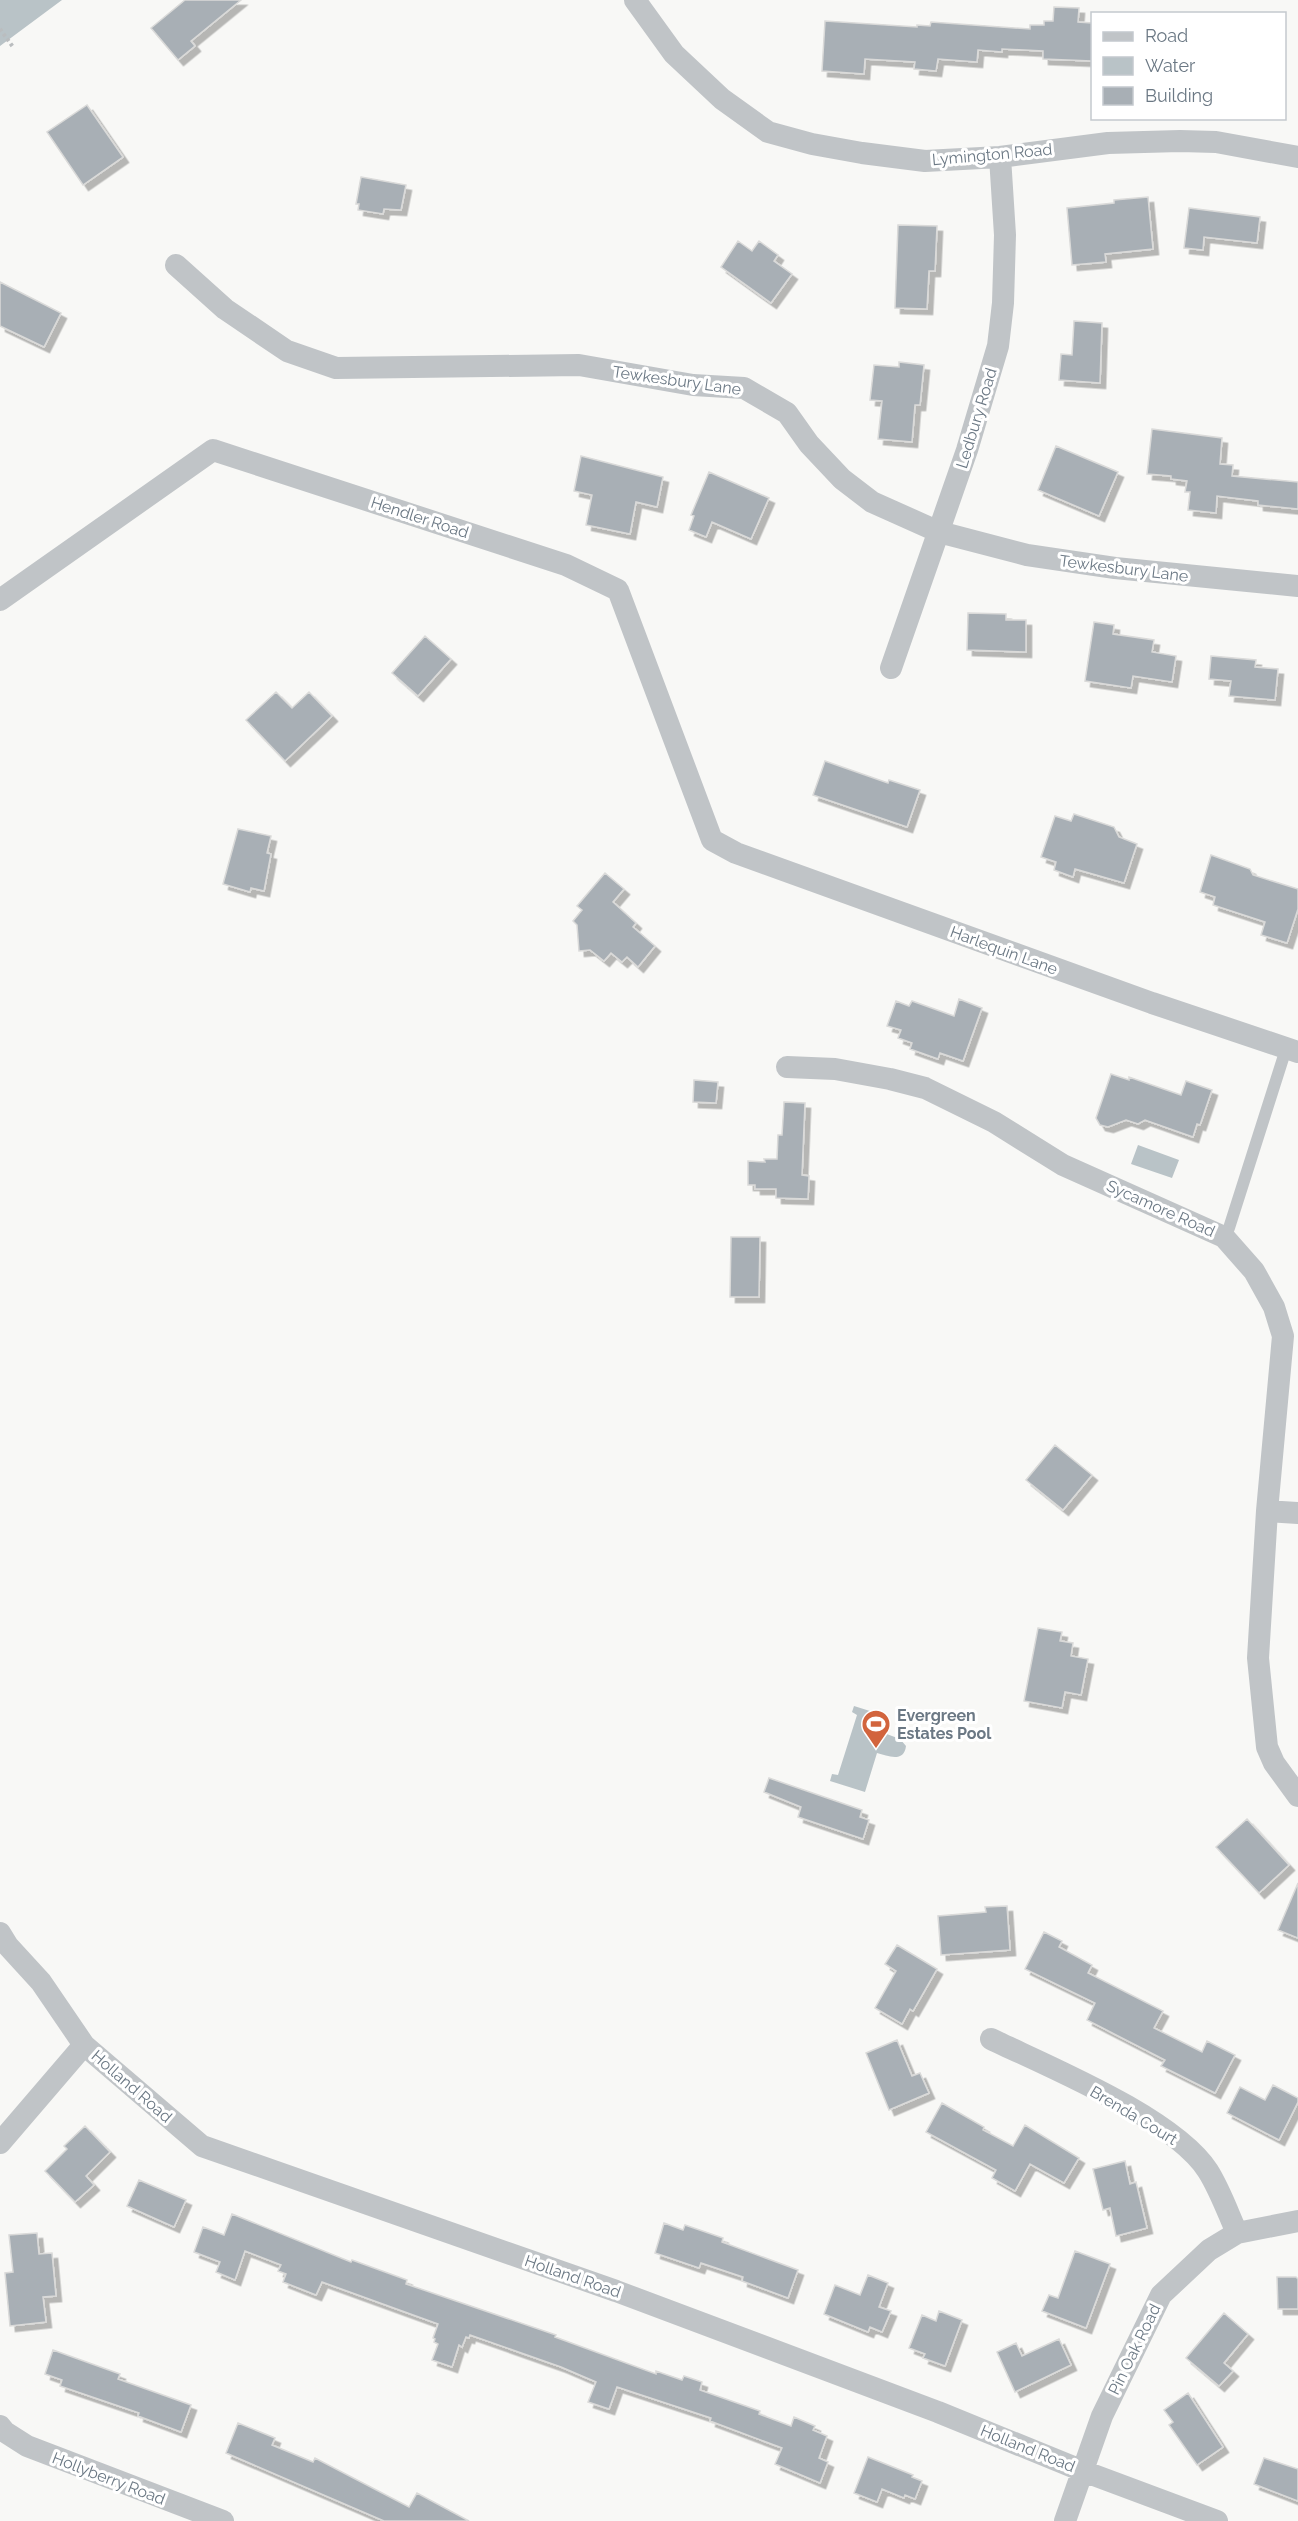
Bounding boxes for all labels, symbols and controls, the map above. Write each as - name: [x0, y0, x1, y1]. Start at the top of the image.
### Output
- legend: [1091, 12, 1286, 120]
- text: Road: [1145, 25, 1188, 46]
- text: Water: [1145, 55, 1196, 76]
- text: Building: [1145, 85, 1213, 106]
- street label: Lymington Road: [931, 140, 1053, 169]
- street label: Tewkesbury Lane: [612, 362, 742, 399]
- street label: Ledbury Road: [952, 366, 1001, 471]
- street label: Hendler Road: [369, 493, 471, 542]
- street label: Tewkesbury Lane: [1059, 551, 1189, 586]
- street label: Harlequin Lane: [948, 922, 1060, 979]
- street label: Sycamore Road: [1104, 1176, 1218, 1241]
- place label: Evergreen Estates Pool: [897, 1706, 992, 1743]
- sports icon: Evergreen Estates Pool: [860, 1708, 892, 1750]
- street label: Holland Road: [88, 2046, 176, 2126]
- street label: Brenda Court: [1087, 2082, 1181, 2149]
- street label: Holland Road: [522, 2251, 623, 2302]
- street label: Pin Oak Road: [1104, 2301, 1165, 2398]
- street label: Holland Road: [978, 2421, 1078, 2476]
- street label: Hollyberry Road: [50, 2448, 168, 2509]

